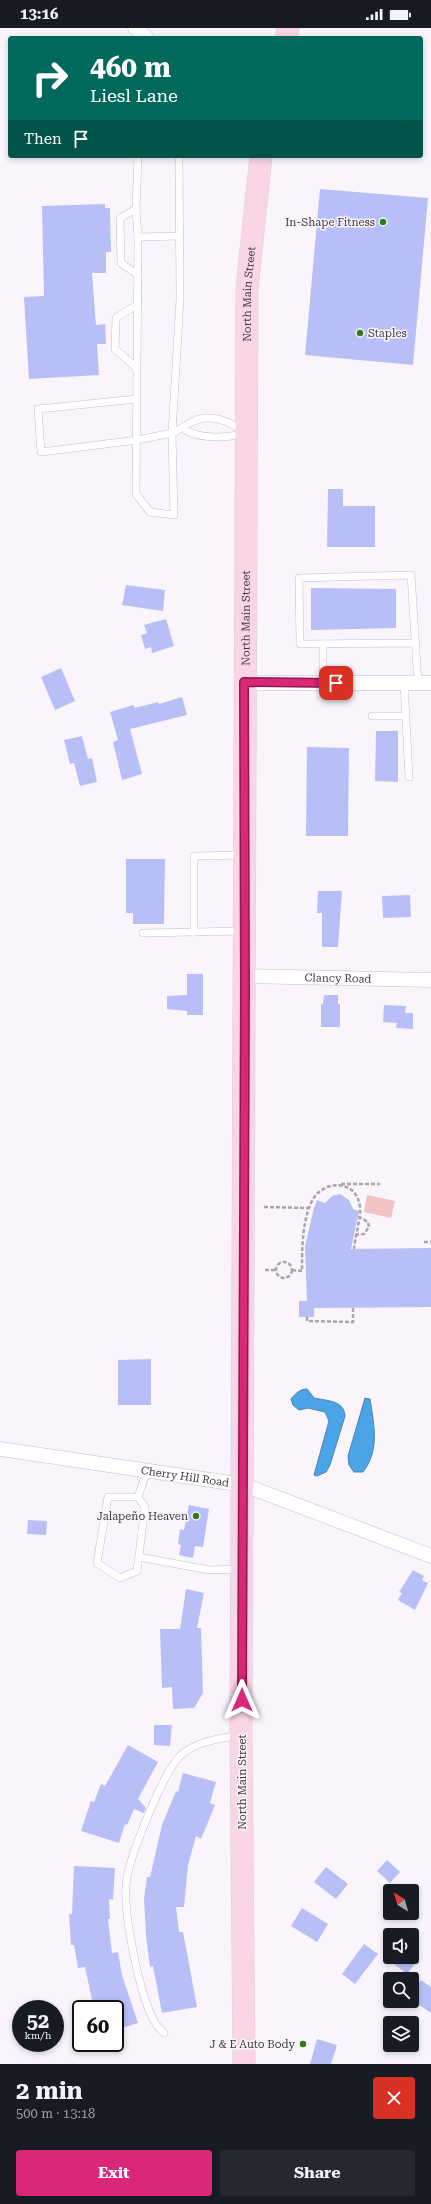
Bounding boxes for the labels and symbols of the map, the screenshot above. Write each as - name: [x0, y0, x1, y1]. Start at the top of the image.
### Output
- place label: In-Shape Fitness: [285, 216, 375, 229]
- marker: In-Shape Fitness: [378, 217, 388, 227]
- street label: North Main Street: [240, 246, 258, 342]
- place label: Staples: [368, 327, 407, 340]
- marker: Staples: [355, 328, 365, 338]
- street label: North Main Street: [239, 570, 252, 666]
- pin: [319, 666, 353, 700]
- street label: Clancy Road: [304, 971, 372, 985]
- street label: Cherry Hill Road: [140, 1463, 230, 1489]
- place label: Jalapeño Heaven: [97, 1510, 188, 1523]
- marker: Jalapeño Heaven: [191, 1511, 201, 1521]
- position arrow: [221, 1679, 263, 1721]
- street label: North Main Street: [236, 1734, 249, 1830]
- north arrow: [383, 1884, 419, 1920]
- speed limit sign: 60: [72, 2000, 124, 2052]
- place label: J & E Auto Body: [210, 2038, 295, 2051]
- marker: J & E Auto Body: [298, 2039, 308, 2049]

